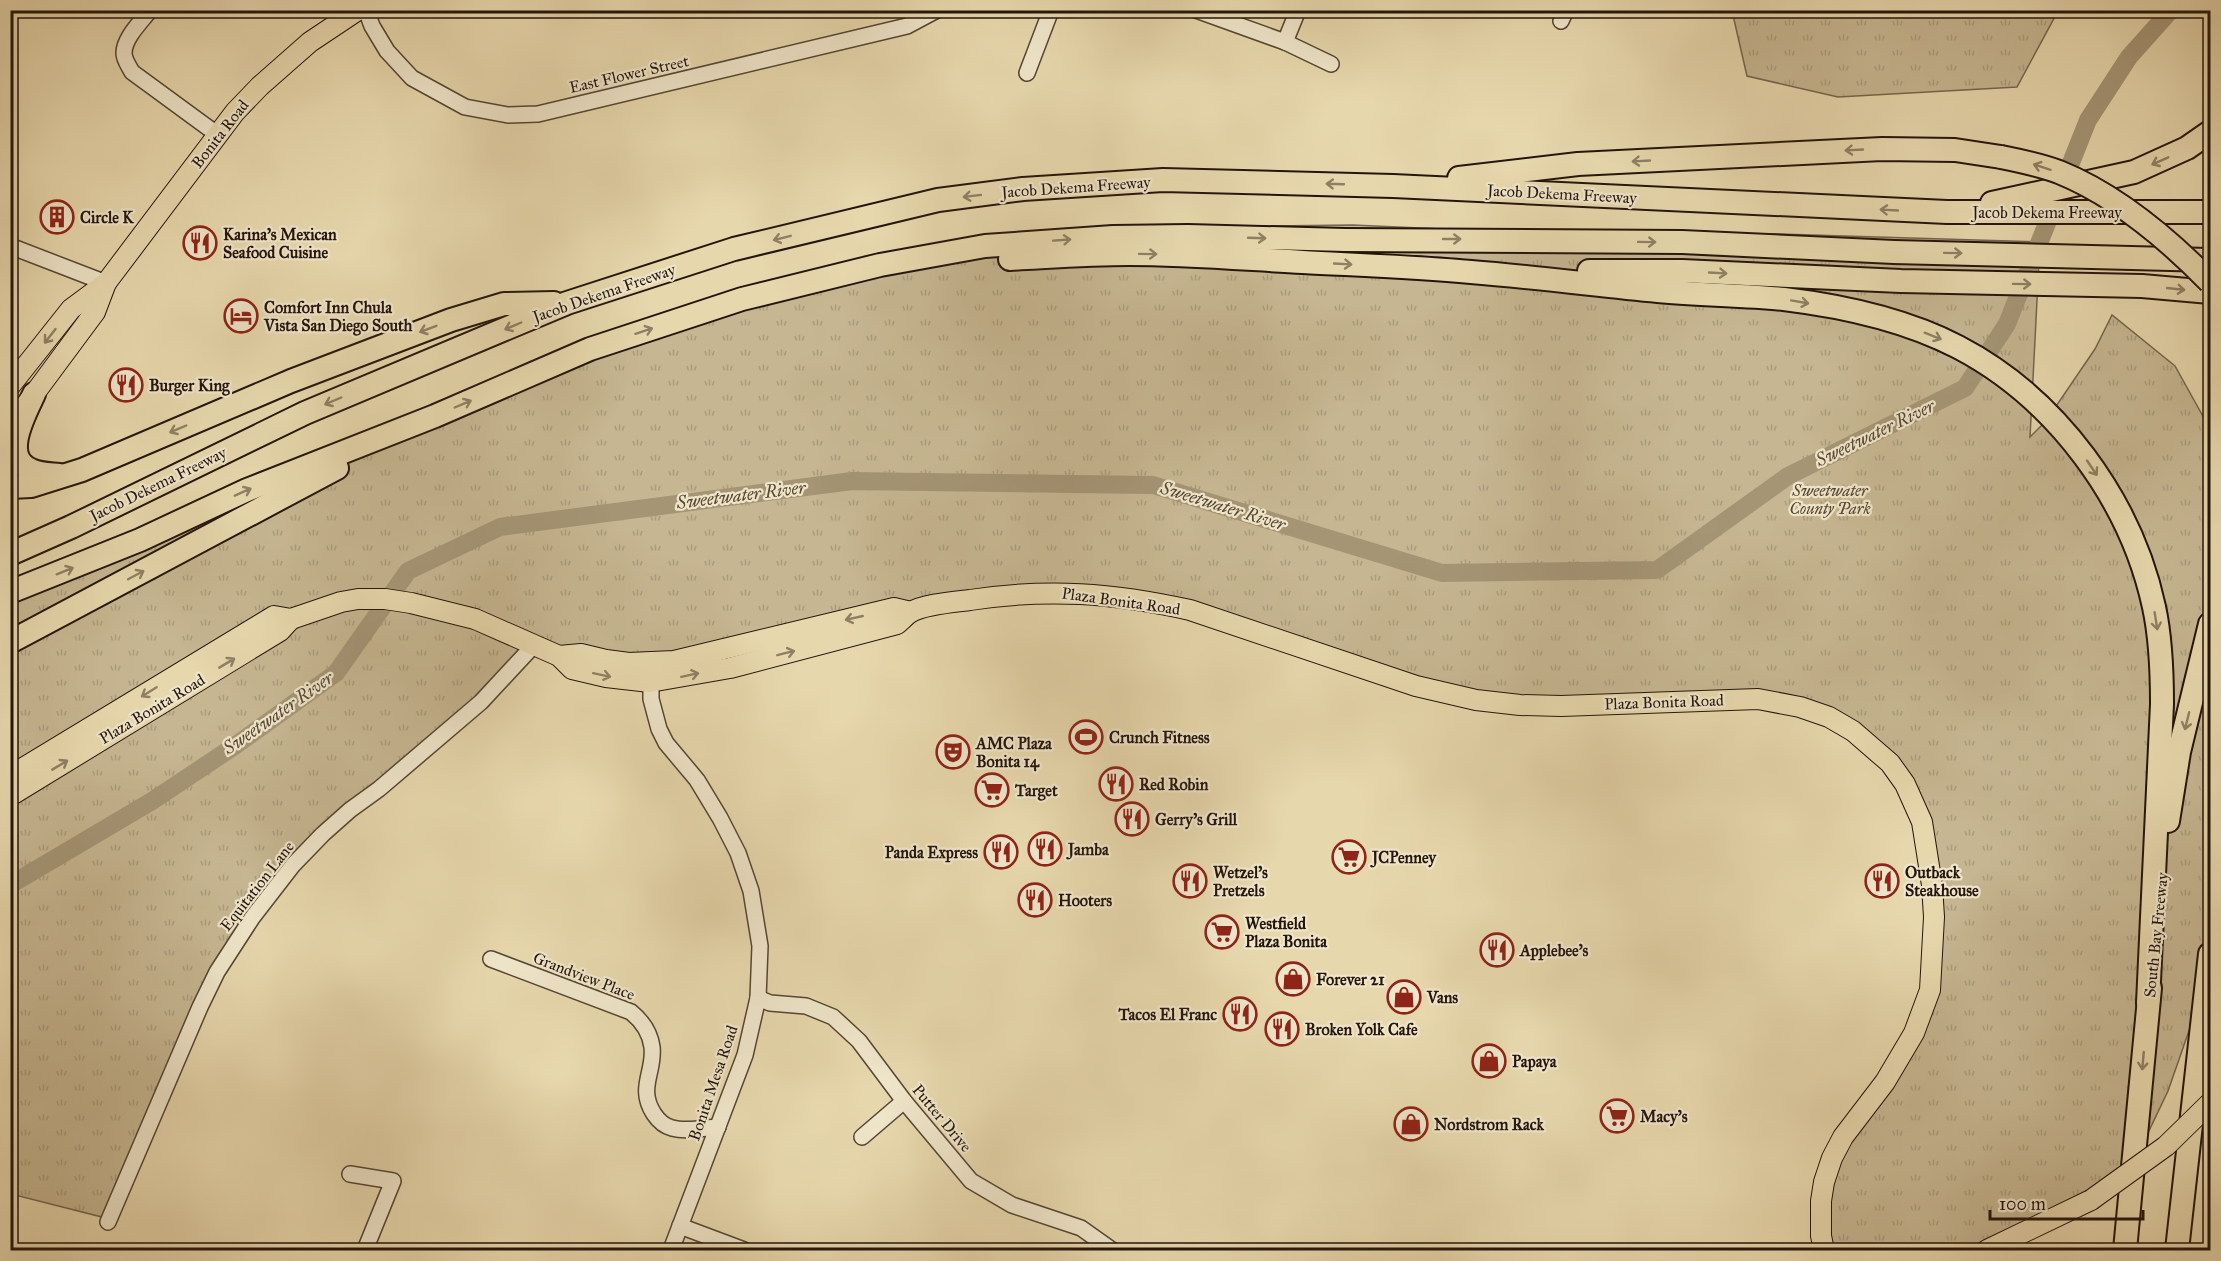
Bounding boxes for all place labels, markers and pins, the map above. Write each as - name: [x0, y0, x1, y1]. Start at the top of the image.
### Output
- building icon: Circle K: [39, 199, 75, 235]
- place label: Circle K: [80, 208, 134, 227]
- restaurant icon: Karina's Mexican Seafood Cuisine: [182, 225, 218, 261]
- place label: Karina's Mexican Seafood Cuisine: [223, 225, 337, 262]
- hotel icon: Comfort Inn Chula Vista San Diego South: [223, 298, 259, 334]
- place label: Comfort Inn Chula Vista San Diego South: [263, 298, 413, 336]
- restaurant icon: Burger King: [108, 367, 144, 403]
- place label: Burger King: [149, 376, 230, 396]
- sports icon: Crunch Fitness: [1068, 719, 1104, 755]
- place label: Crunch Fitness: [1109, 728, 1210, 747]
- theatre icon: AMC Plaza Bonita 14: [935, 734, 971, 770]
- place label: AMC Plaza Bonita 14: [975, 734, 1053, 772]
- restaurant icon: Red Robin: [1098, 766, 1134, 802]
- supermarket icon: Target: [974, 772, 1010, 808]
- place label: Red Robin: [1139, 775, 1209, 794]
- place label: Target: [1014, 781, 1058, 801]
- restaurant icon: Gerry's Grill: [1114, 801, 1150, 837]
- place label: Gerry's Grill: [1155, 810, 1238, 830]
- restaurant icon: Jamba: [1027, 831, 1063, 867]
- restaurant icon: Panda Express: [983, 834, 1019, 870]
- supermarket icon: JCPenney: [1331, 839, 1367, 875]
- place label: Jamba: [1066, 840, 1110, 860]
- place label: Panda Express: [885, 843, 978, 863]
- place label: JCPenney: [1370, 848, 1437, 868]
- restaurant icon: Wetzel's Pretzels: [1172, 863, 1208, 899]
- place label: Wetzel's Pretzels: [1213, 863, 1268, 900]
- restaurant icon: Outback Steakhouse: [1864, 863, 1900, 899]
- place label: Outback Steakhouse: [1905, 863, 1979, 900]
- restaurant icon: Hooters: [1017, 882, 1053, 918]
- place label: Hooters: [1058, 891, 1112, 910]
- supermarket icon: Westfield Plaza Bonita: [1204, 914, 1240, 950]
- place label: Westfield Plaza Bonita: [1245, 914, 1328, 951]
- restaurant icon: Applebee's: [1479, 932, 1515, 968]
- place label: Applebee's: [1519, 941, 1589, 961]
- shop icon: Forever 21: [1275, 961, 1311, 997]
- place label: Forever 21: [1316, 970, 1385, 989]
- shop icon: Vans: [1386, 979, 1422, 1015]
- place label: Vans: [1426, 988, 1458, 1007]
- restaurant icon: Tacos El Franc: [1222, 996, 1258, 1032]
- place label: Tacos El Franc: [1118, 1005, 1217, 1024]
- restaurant icon: Broken Yolk Cafe: [1264, 1011, 1300, 1047]
- place label: Broken Yolk Cafe: [1305, 1020, 1418, 1039]
- shop icon: Papaya: [1471, 1043, 1507, 1079]
- place label: Papaya: [1512, 1052, 1558, 1072]
- supermarket icon: Macy's: [1599, 1098, 1635, 1134]
- shop icon: Nordstrom Rack: [1393, 1106, 1429, 1142]
- place label: Macy's: [1640, 1107, 1688, 1127]
- place label: Nordstrom Rack: [1434, 1115, 1545, 1134]

